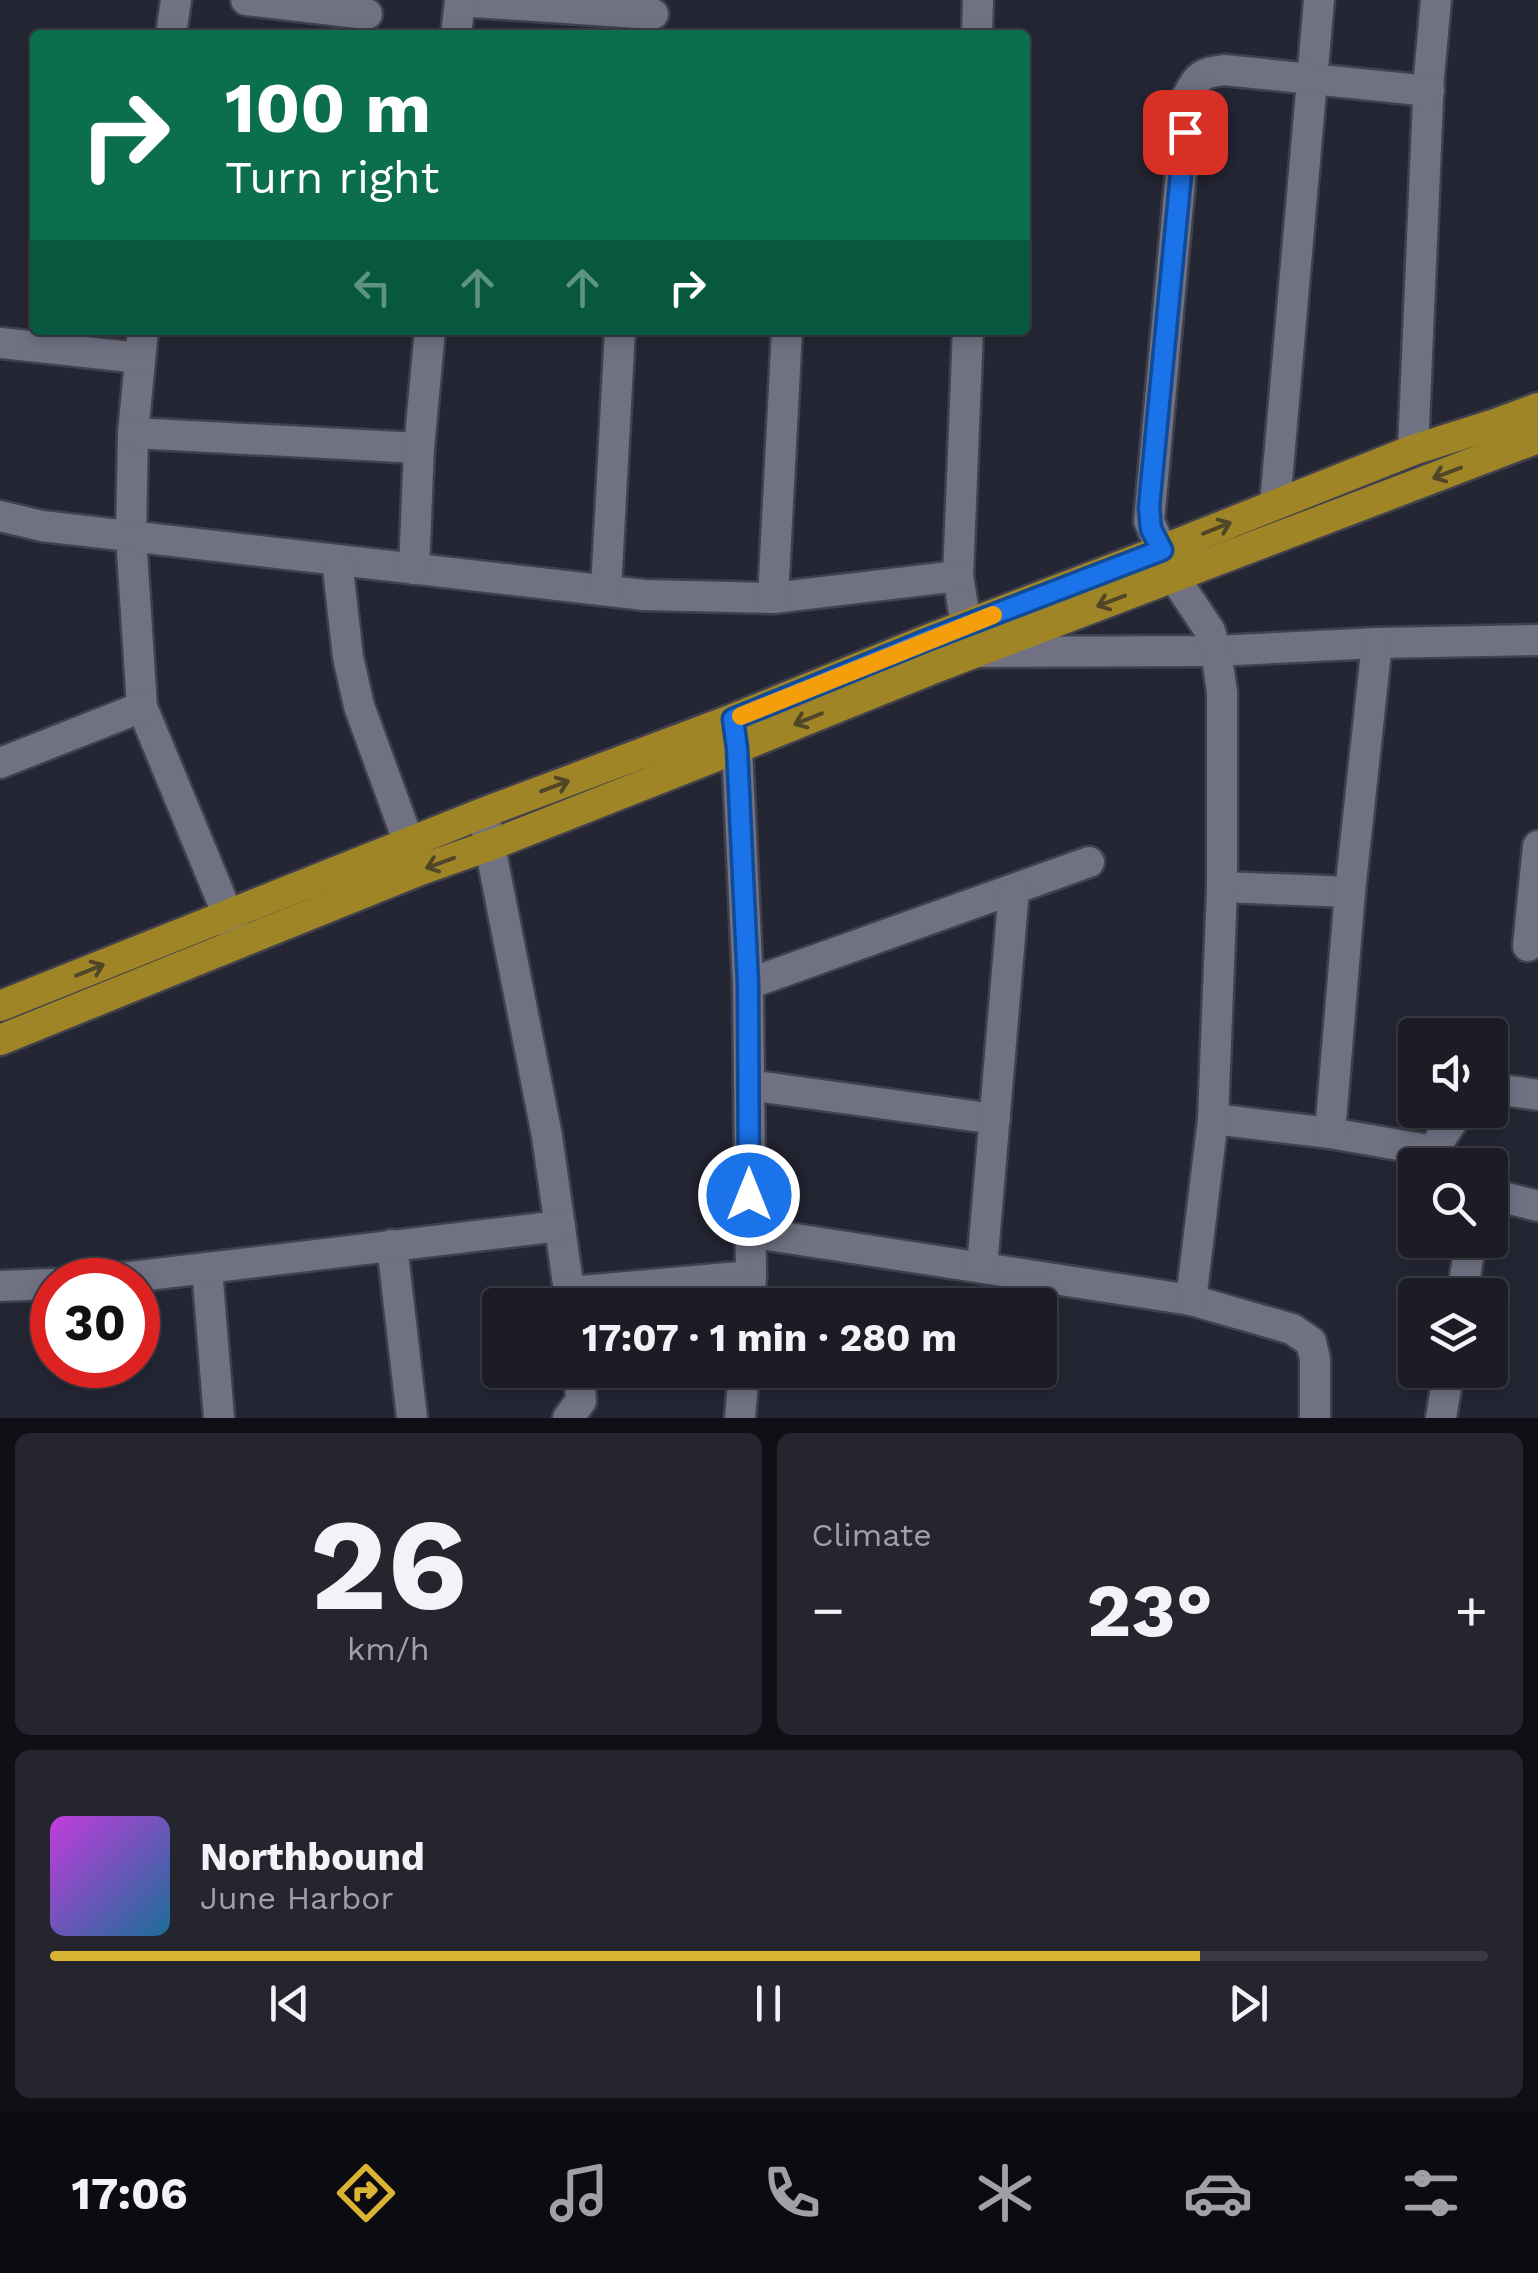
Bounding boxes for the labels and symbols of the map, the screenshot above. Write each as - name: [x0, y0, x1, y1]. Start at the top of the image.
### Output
- pin: [1143, 90, 1228, 175]
- one-way arrow: [1432, 465, 1463, 483]
- one-way arrow: [1201, 518, 1232, 536]
- one-way arrow: [1096, 594, 1126, 612]
- one-way arrow: [793, 712, 824, 730]
- one-way arrow: [539, 776, 570, 794]
- one-way arrow: [425, 855, 456, 873]
- one-way arrow: [75, 960, 105, 978]
- position arrow: [697, 1143, 801, 1247]
- speed limit sign: 30: [30, 1258, 160, 1388]

